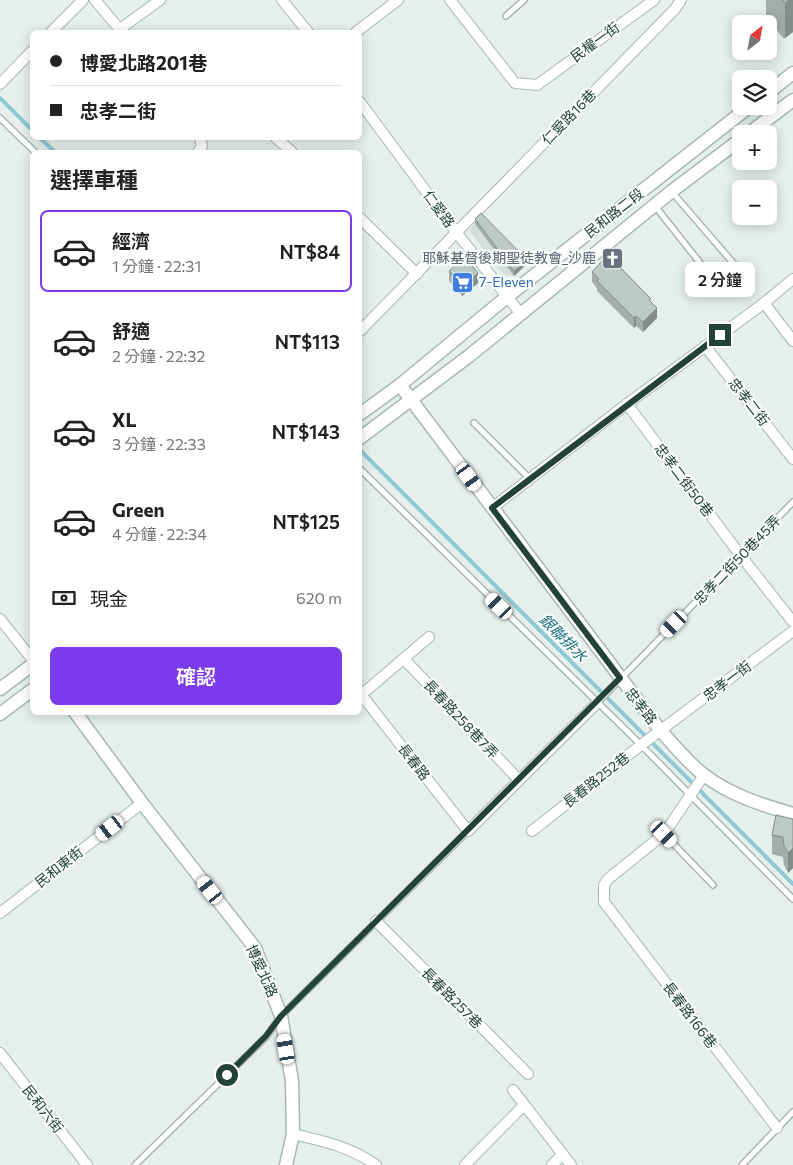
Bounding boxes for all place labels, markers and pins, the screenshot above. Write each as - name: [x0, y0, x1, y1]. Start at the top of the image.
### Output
- church icon: 耶穌基督後期聖徒教會_沙鹿: [600, 246, 624, 270]
- place label: 耶穌基督後期聖徒教會_沙鹿: [422, 249, 596, 266]
- supermarket icon: 7-Eleven: [451, 270, 475, 294]
- place label: 7-Eleven: [479, 273, 534, 290]

